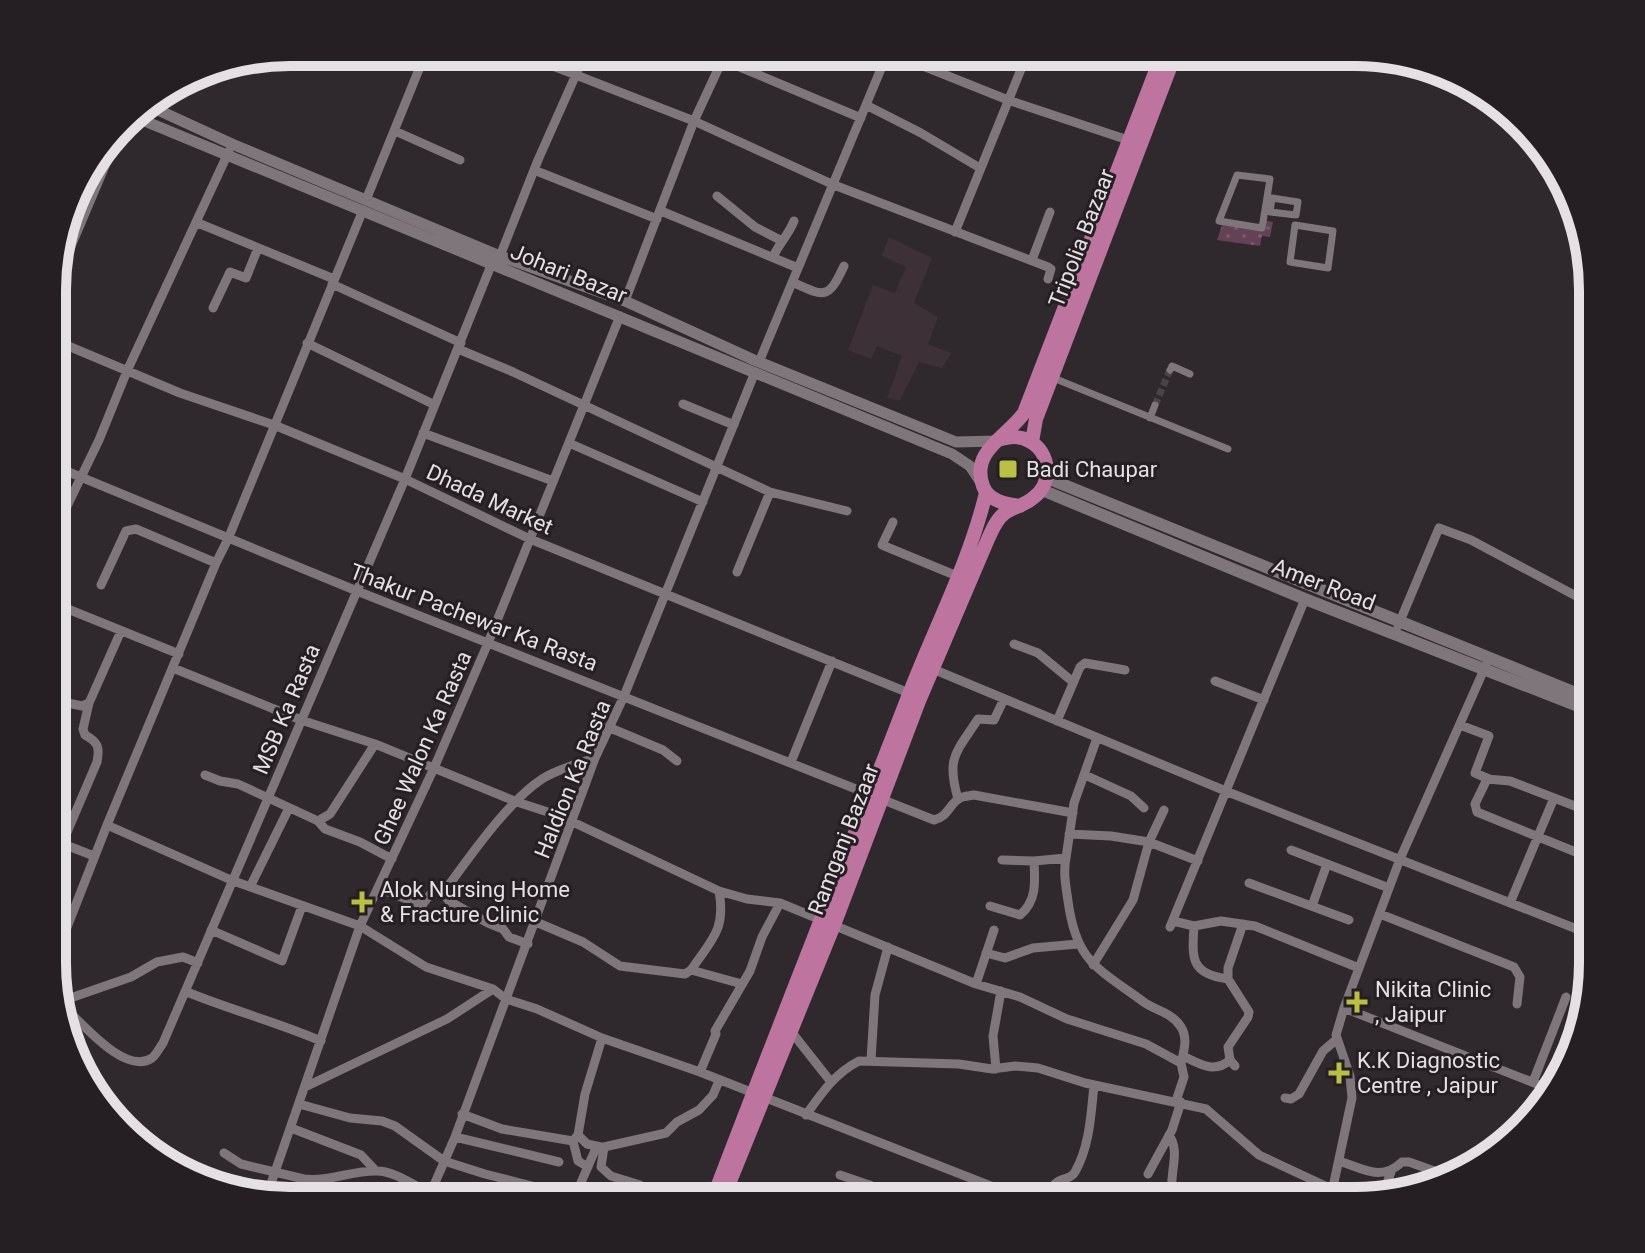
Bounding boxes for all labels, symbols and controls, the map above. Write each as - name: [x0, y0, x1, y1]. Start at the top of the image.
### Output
- street label: Tripolia Bazaar: [1044, 165, 1120, 311]
- street label: Johari Bazar: [507, 239, 631, 308]
- place label: Badi Chaupar: [1026, 457, 1158, 482]
- marker: Badi Chaupar: [997, 458, 1019, 480]
- street label: Dhada Market: [423, 459, 557, 540]
- street label: Amer Road: [1269, 553, 1379, 616]
- street label: Thakur Pachewar Ka Rasta: [347, 559, 601, 676]
- street label: MSB Ka Rasta: [248, 640, 325, 778]
- street label: Ghee Walon Ka Rasta: [368, 647, 477, 849]
- street label: Haldion Ka Rasta: [529, 697, 616, 862]
- street label: Ramganj Bazaar: [803, 760, 884, 918]
- place label: Alok Nursing Home & Fracture Clinic: [380, 877, 570, 927]
- marker: Alok Nursing Home & Fracture Clinic: [351, 891, 373, 913]
- place label: Nikita Clinic , Jaipur: [1375, 977, 1491, 1027]
- marker: Nikita Clinic , Jaipur: [1346, 991, 1368, 1013]
- place label: K.K Diagnostic Centre , Jaipur: [1357, 1048, 1500, 1098]
- marker: K.K Diagnostic Centre , Jaipur: [1328, 1062, 1350, 1084]

